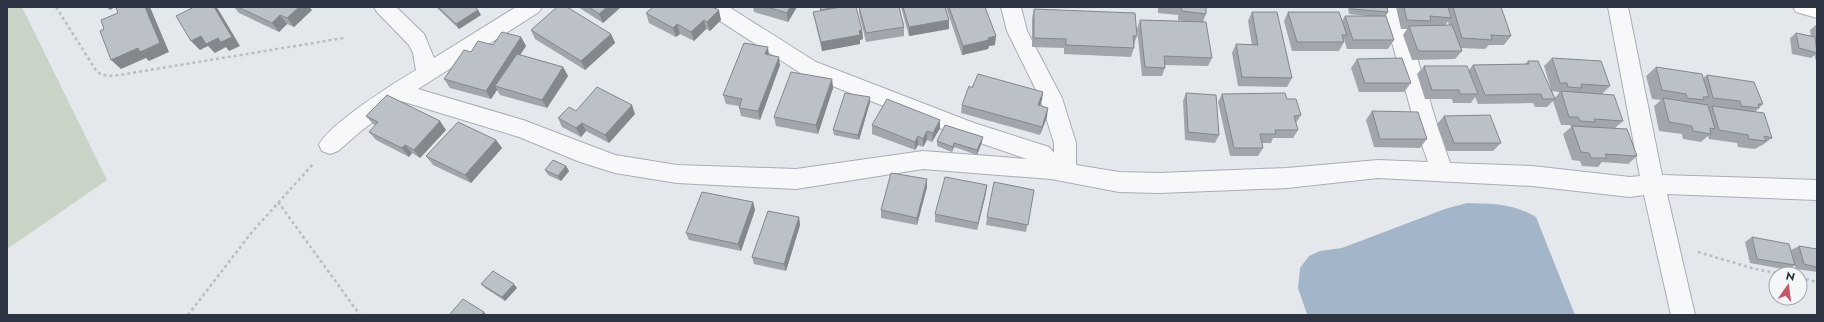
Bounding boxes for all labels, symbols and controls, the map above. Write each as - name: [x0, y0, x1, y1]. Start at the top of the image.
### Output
- north arrow: [1768, 266, 1808, 306]
- text: N: [1784, 267, 1797, 285]

